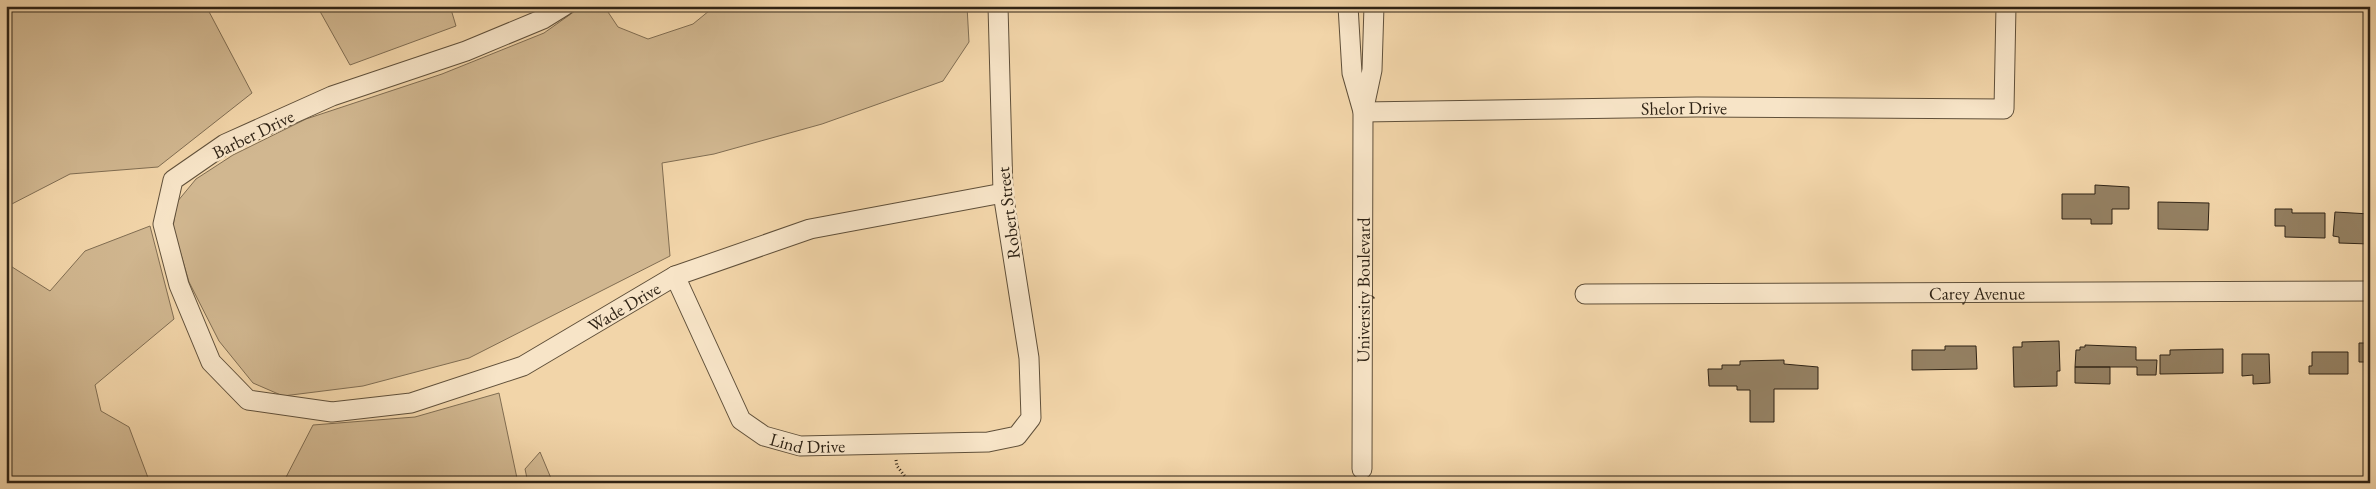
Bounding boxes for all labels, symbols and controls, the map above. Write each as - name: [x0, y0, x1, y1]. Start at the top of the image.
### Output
- street label: Shelor Drive: [1641, 95, 1727, 119]
- street label: Barber Drive: [208, 104, 298, 164]
- street label: Robert Street: [991, 165, 1025, 260]
- street label: University Boulevard: [1351, 216, 1374, 363]
- street label: Wade Drive: [583, 276, 664, 337]
- street label: Carey Avenue: [1929, 281, 2025, 304]
- street label: Lind Drive: [767, 427, 845, 458]

